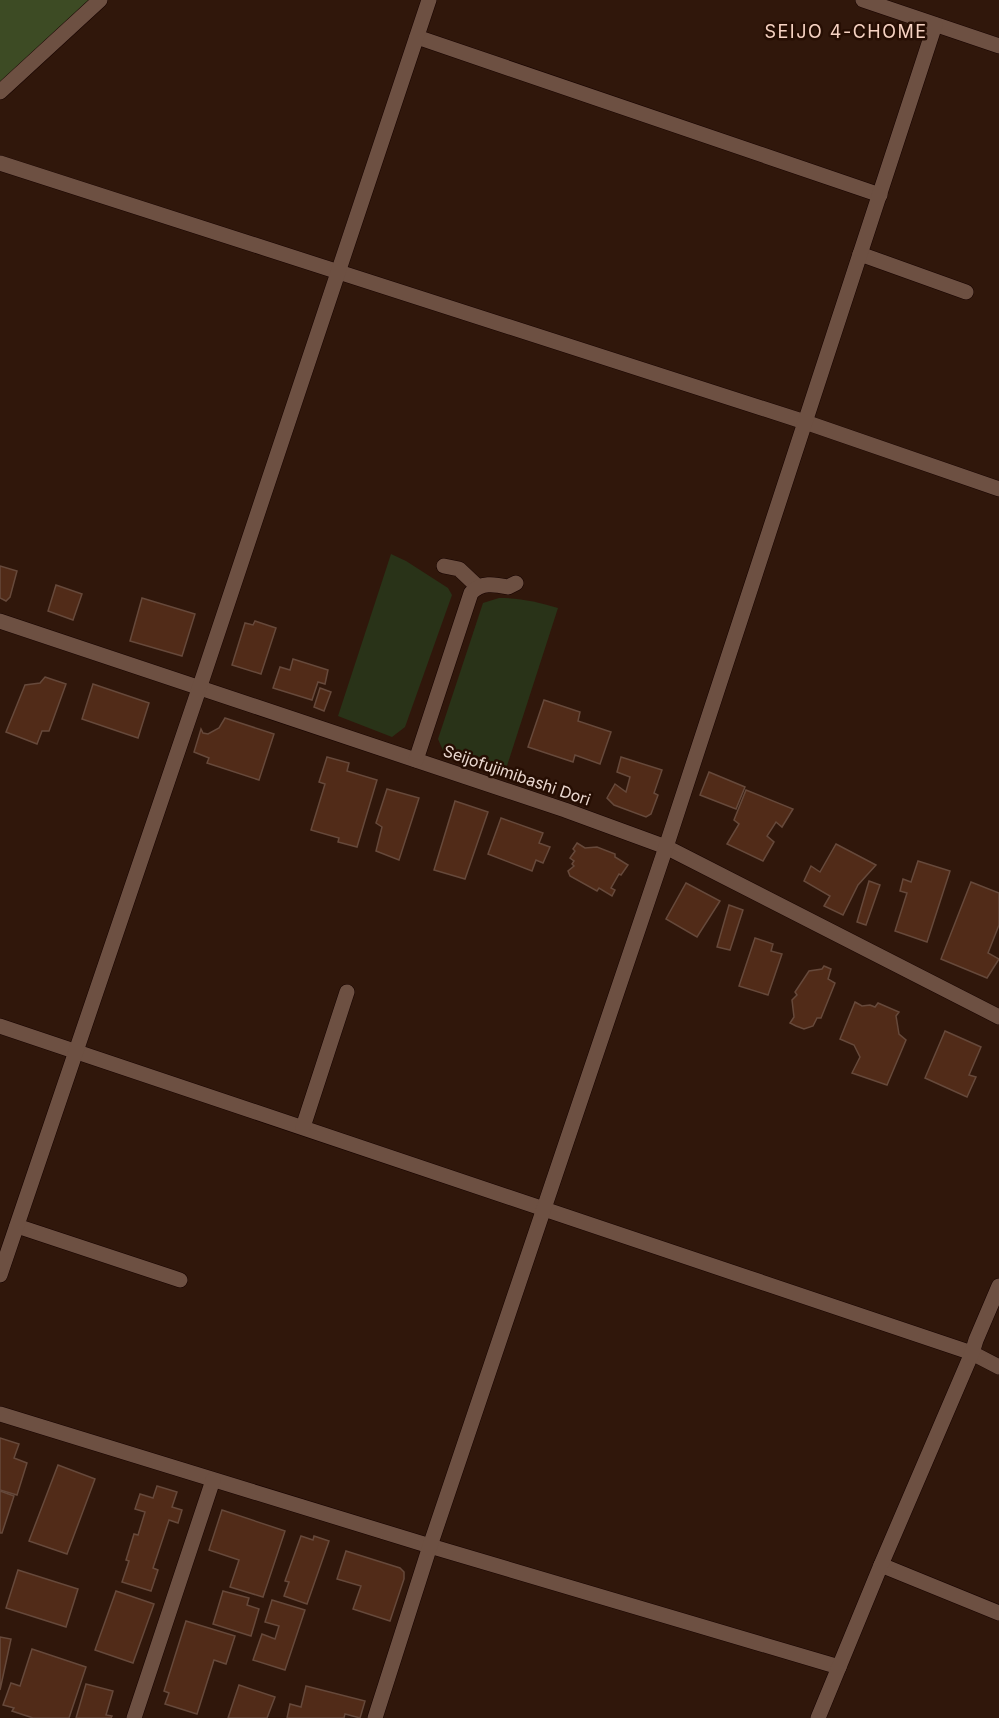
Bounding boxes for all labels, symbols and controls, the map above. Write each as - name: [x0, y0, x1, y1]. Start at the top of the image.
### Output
- district label: SEIJO 4-CHOME: [764, 21, 928, 42]
- street label: Seijofujimibashi Dori: [441, 740, 593, 810]

